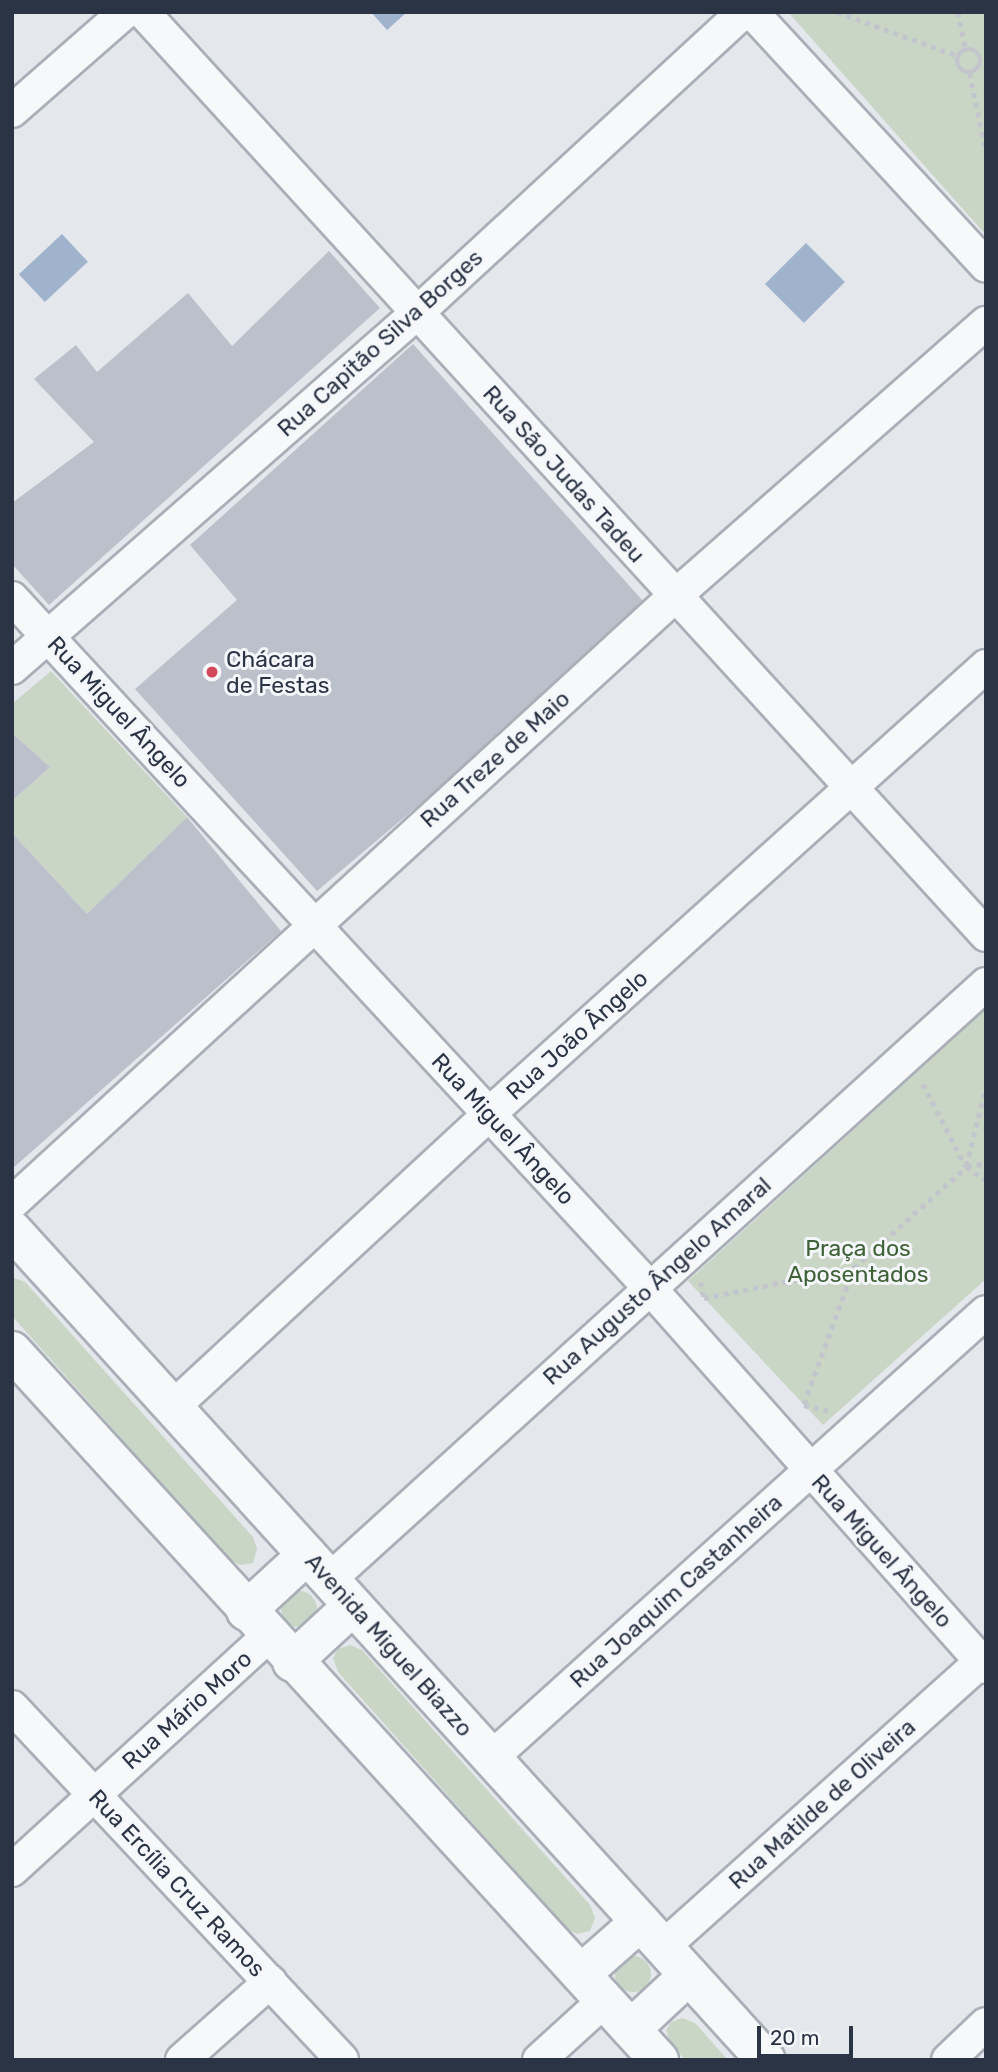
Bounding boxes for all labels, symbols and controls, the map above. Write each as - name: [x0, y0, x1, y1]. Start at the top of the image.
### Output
- street label: Rua Capitão Silva Borges: [272, 244, 488, 442]
- street label: Rua São Judas Tadeu: [477, 380, 651, 568]
- street label: Rua Miguel Ângelo: [42, 630, 196, 794]
- place label: Chácara de Festas: [226, 645, 329, 699]
- marker: Chácara de Festas: [204, 664, 220, 680]
- street label: Rua Treze de Maio: [414, 684, 576, 834]
- street label: Rua João Ângelo: [500, 964, 654, 1106]
- street label: Rua Miguel Ângelo: [426, 1047, 580, 1211]
- street label: Rua Augusto Ângelo Amaral: [537, 1171, 777, 1391]
- park label: Praça dos Aposentados: [787, 1234, 929, 1288]
- street label: Rua Miguel Ângelo: [806, 1468, 958, 1634]
- street label: Rua Joaquim Castanheira: [564, 1488, 788, 1694]
- street label: Avenida Miguel Biazzo: [299, 1548, 479, 1742]
- street label: Rua Mário Moro: [117, 1645, 257, 1775]
- street label: Rua Matilde de Oliveira: [723, 1713, 921, 1895]
- street label: Rua Ercília Cruz Ramos: [83, 1784, 271, 1982]
- scale bar: [760, 2012, 856, 2056]
- text: 20 m: [770, 2025, 819, 2050]

